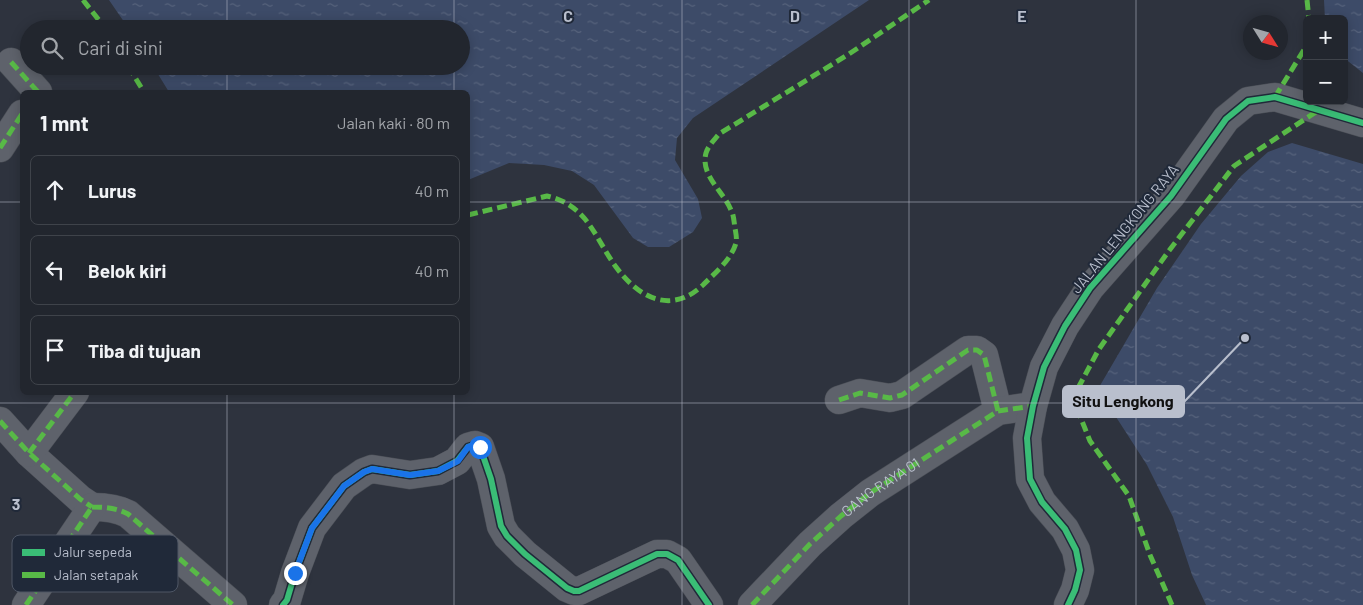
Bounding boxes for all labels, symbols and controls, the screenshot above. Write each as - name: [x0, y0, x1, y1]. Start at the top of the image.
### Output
- text: C: [563, 6, 573, 25]
- text: D: [790, 6, 800, 25]
- text: E: [1017, 6, 1027, 25]
- north arrow: [1243, 15, 1288, 60]
- map controls: [1303, 15, 1348, 105]
- button: +: [1303, 15, 1348, 60]
- search box: [20, 20, 470, 75]
- icon: search: [38, 34, 66, 62]
- text: Cari di sini: [78, 36, 163, 59]
- button: −: [1303, 60, 1348, 105]
- text: 1 mnt: [40, 110, 89, 135]
- text: Jalan kaki · 80 m: [337, 113, 450, 132]
- street label: JALAN LENGKONG RAYA: [1067, 160, 1182, 297]
- icon: ahead: [41, 176, 69, 204]
- text: Lurus: [88, 179, 136, 202]
- text: 40 m: [415, 181, 449, 200]
- icon: left: [41, 256, 69, 284]
- text: Belok kiri: [88, 259, 166, 282]
- text: 40 m: [415, 261, 449, 280]
- icon: arrive: [41, 336, 69, 364]
- text: Tiba di tujuan: [88, 339, 201, 362]
- callout: Situ Lengkong: [1063, 386, 1184, 417]
- text: Situ Lengkong: [1072, 391, 1174, 410]
- route start: [469, 436, 492, 459]
- street label: GANG RAYA 01: [837, 453, 923, 520]
- text: 3: [12, 494, 20, 513]
- legend: [12, 535, 178, 592]
- text: Jalur sepeda: [54, 543, 132, 560]
- route end: [284, 562, 307, 585]
- text: Jalan setapak: [54, 566, 138, 583]

